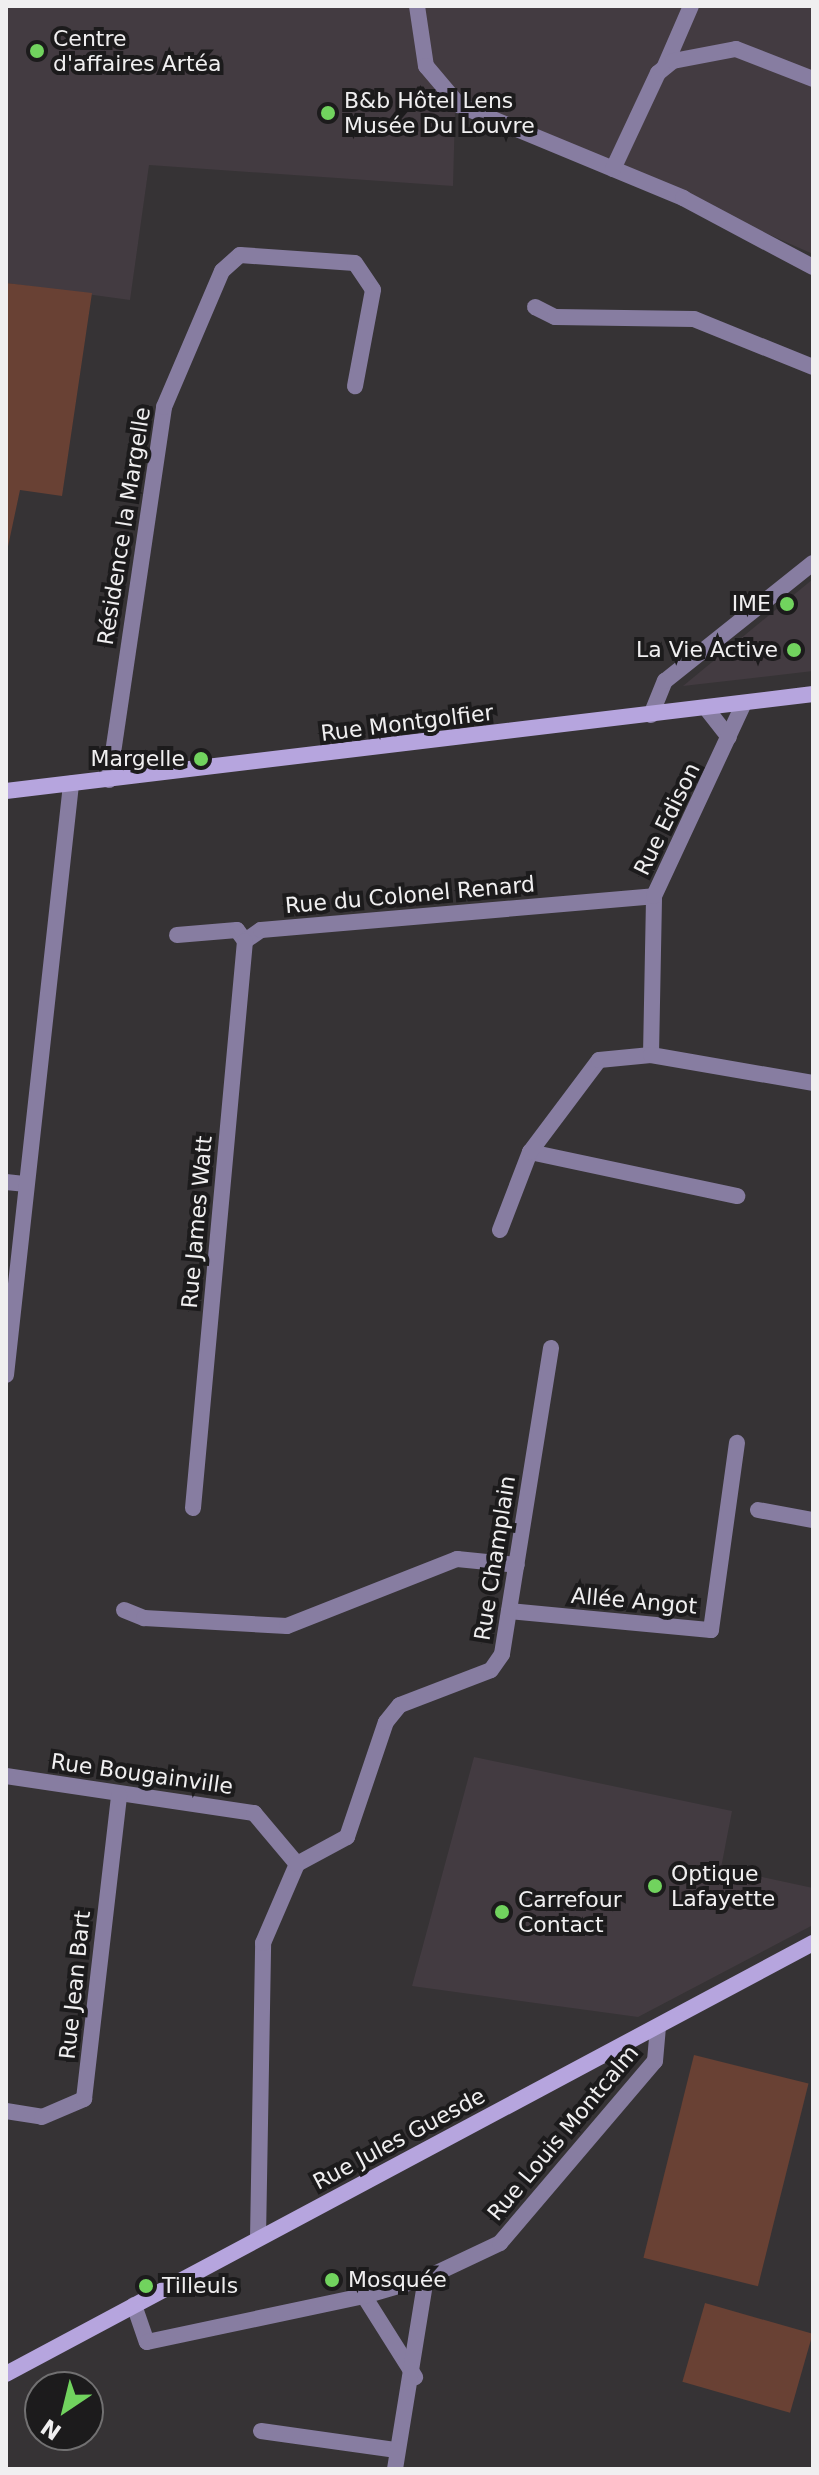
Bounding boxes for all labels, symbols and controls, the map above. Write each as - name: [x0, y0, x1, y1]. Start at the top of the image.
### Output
- place label: Centre d'affaires Artéa: [53, 25, 222, 76]
- marker: Centre d'affaires Artéa: [28, 42, 46, 60]
- place label: B&b Hôtel Lens Musée Du Louvre: [344, 87, 535, 138]
- marker: B&b Hôtel Lens Musée Du Louvre: [319, 104, 337, 122]
- street label: Résidence la Margelle: [92, 405, 156, 647]
- place label: IME: [732, 591, 771, 617]
- marker: IME: [778, 595, 796, 613]
- place label: La Vie Active: [636, 637, 778, 663]
- marker: La Vie Active: [785, 641, 803, 659]
- street label: Rue Montgolfier: [319, 699, 495, 747]
- place label: Margelle: [91, 746, 185, 772]
- marker: Margelle: [192, 750, 210, 768]
- street label: Rue Edison: [628, 759, 706, 879]
- street label: Rue du Colonel Renard: [284, 871, 536, 919]
- street label: Rue James Watt: [176, 1135, 218, 1309]
- street label: Rue Champlain: [469, 1474, 521, 1642]
- street label: Allée Angot: [570, 1582, 698, 1620]
- street label: Rue Bougainville: [49, 1748, 235, 1800]
- place label: Optique Lafayette: [671, 1860, 775, 1912]
- marker: Optique Lafayette: [646, 1877, 664, 1895]
- place label: Carrefour Contact: [518, 1886, 622, 1938]
- marker: Carrefour Contact: [493, 1903, 511, 1921]
- street label: Rue Jean Bart: [54, 1909, 96, 2061]
- street label: Rue Louis Montcalm: [482, 2040, 644, 2226]
- street label: Rue Jules Guesde: [309, 2083, 489, 2195]
- place label: Mosquée: [348, 2267, 447, 2293]
- marker: Mosquée: [323, 2271, 341, 2289]
- place label: Tilleuls: [162, 2273, 238, 2299]
- marker: Tilleuls: [137, 2277, 155, 2295]
- north arrow: [24, 2371, 104, 2451]
- text: N: [36, 2414, 66, 2445]

